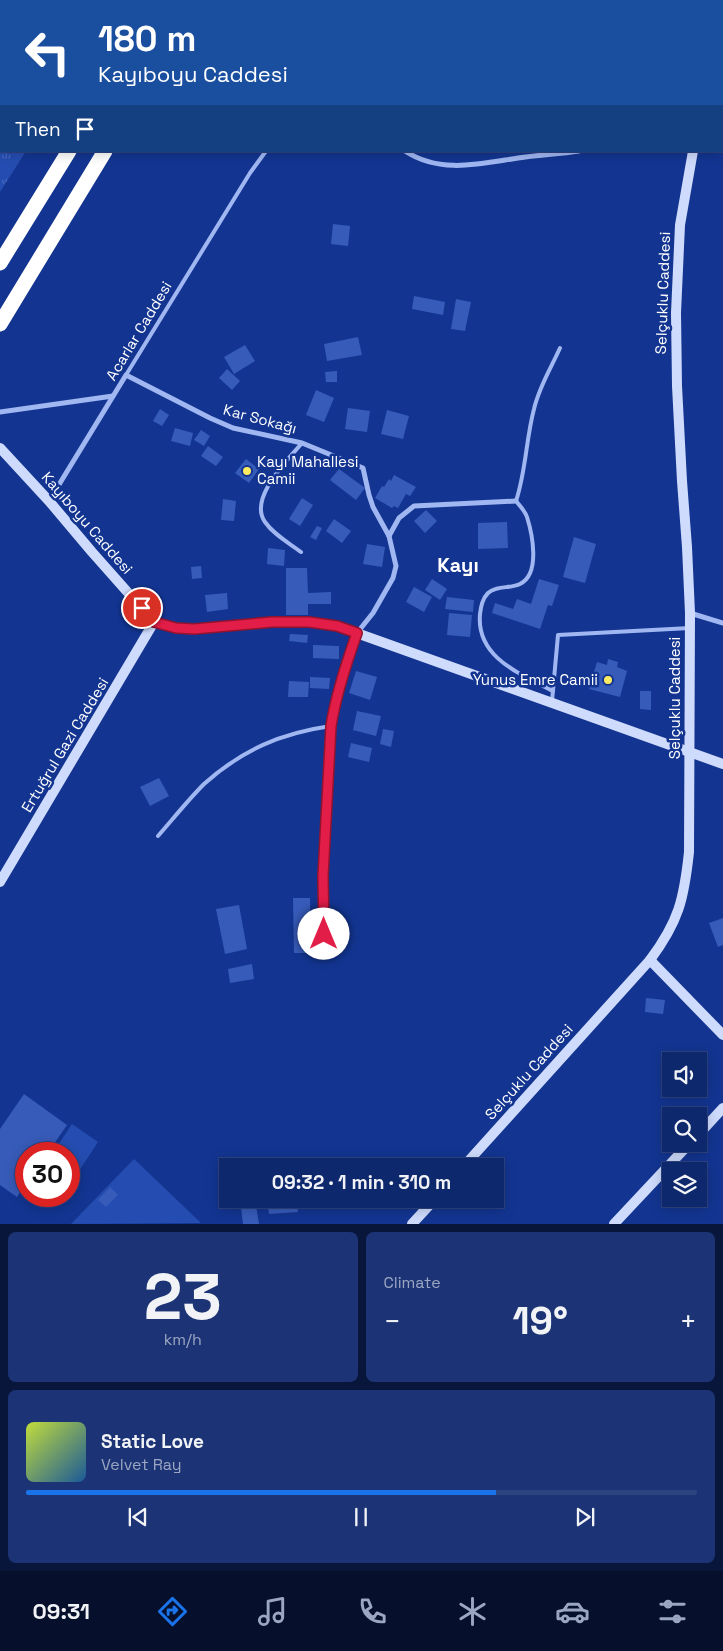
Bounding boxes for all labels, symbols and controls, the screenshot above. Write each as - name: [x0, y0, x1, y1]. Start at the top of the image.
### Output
- text: 180 m: [98, 17, 196, 61]
- icon: left: [15, 20, 80, 85]
- text: Kayıboyu Caddesi: [98, 60, 288, 88]
- icon: arrive: [71, 115, 99, 143]
- text: Then: [15, 117, 61, 142]
- street label: Selçuklu Caddesi: [651, 231, 674, 355]
- street label: Acarlar Caddesi: [101, 278, 176, 384]
- street label: Kar Sokağı: [221, 400, 299, 437]
- place label: Kayı Mahallesi Camii: [257, 452, 359, 488]
- marker: Kayı Mahallesi Camii: [241, 465, 253, 477]
- street label: Kayıboyu Caddesi: [38, 468, 137, 578]
- district label: Kayı: [437, 552, 479, 578]
- pin: [121, 587, 163, 629]
- icon: arrive: [128, 594, 156, 622]
- street label: Selçuklu Caddesi: [665, 637, 684, 759]
- place label: Yunus Emre Camii: [473, 670, 598, 689]
- street label: Ertuğrul Gazi Caddesi: [17, 674, 112, 816]
- marker: Yunus Emre Camii: [602, 674, 614, 686]
- position arrow: [297, 907, 349, 959]
- street label: Selçuklu Caddesi: [481, 1020, 577, 1124]
- map controls: [662, 1052, 707, 1207]
- button: sound: [662, 1052, 707, 1097]
- button: search: [662, 1107, 707, 1152]
- speed limit sign: 30: [15, 1142, 80, 1207]
- button: layers: [662, 1162, 707, 1207]
- text: 09:32 · 1 min · 310 m: [272, 1170, 451, 1195]
- text: 23: [144, 1255, 222, 1338]
- text: Climate: [384, 1272, 441, 1293]
- text: 19°: [512, 1297, 568, 1345]
- text: −: [384, 1303, 401, 1339]
- text: +: [680, 1303, 697, 1339]
- text: km/h: [164, 1329, 202, 1350]
- text: Static Love: [101, 1429, 204, 1454]
- text: Velvet Ray: [101, 1454, 182, 1475]
- icon: previous: [124, 1503, 152, 1531]
- icon: pause: [347, 1503, 375, 1531]
- icon: next: [571, 1503, 599, 1531]
- icon: directions: [155, 1594, 190, 1629]
- icon: music: [255, 1594, 290, 1629]
- icon: phone: [355, 1594, 390, 1629]
- icon: climate: [455, 1594, 490, 1629]
- icon: car: [555, 1594, 590, 1629]
- icon: filters: [655, 1594, 690, 1629]
- text: 09:31: [33, 1597, 90, 1625]

